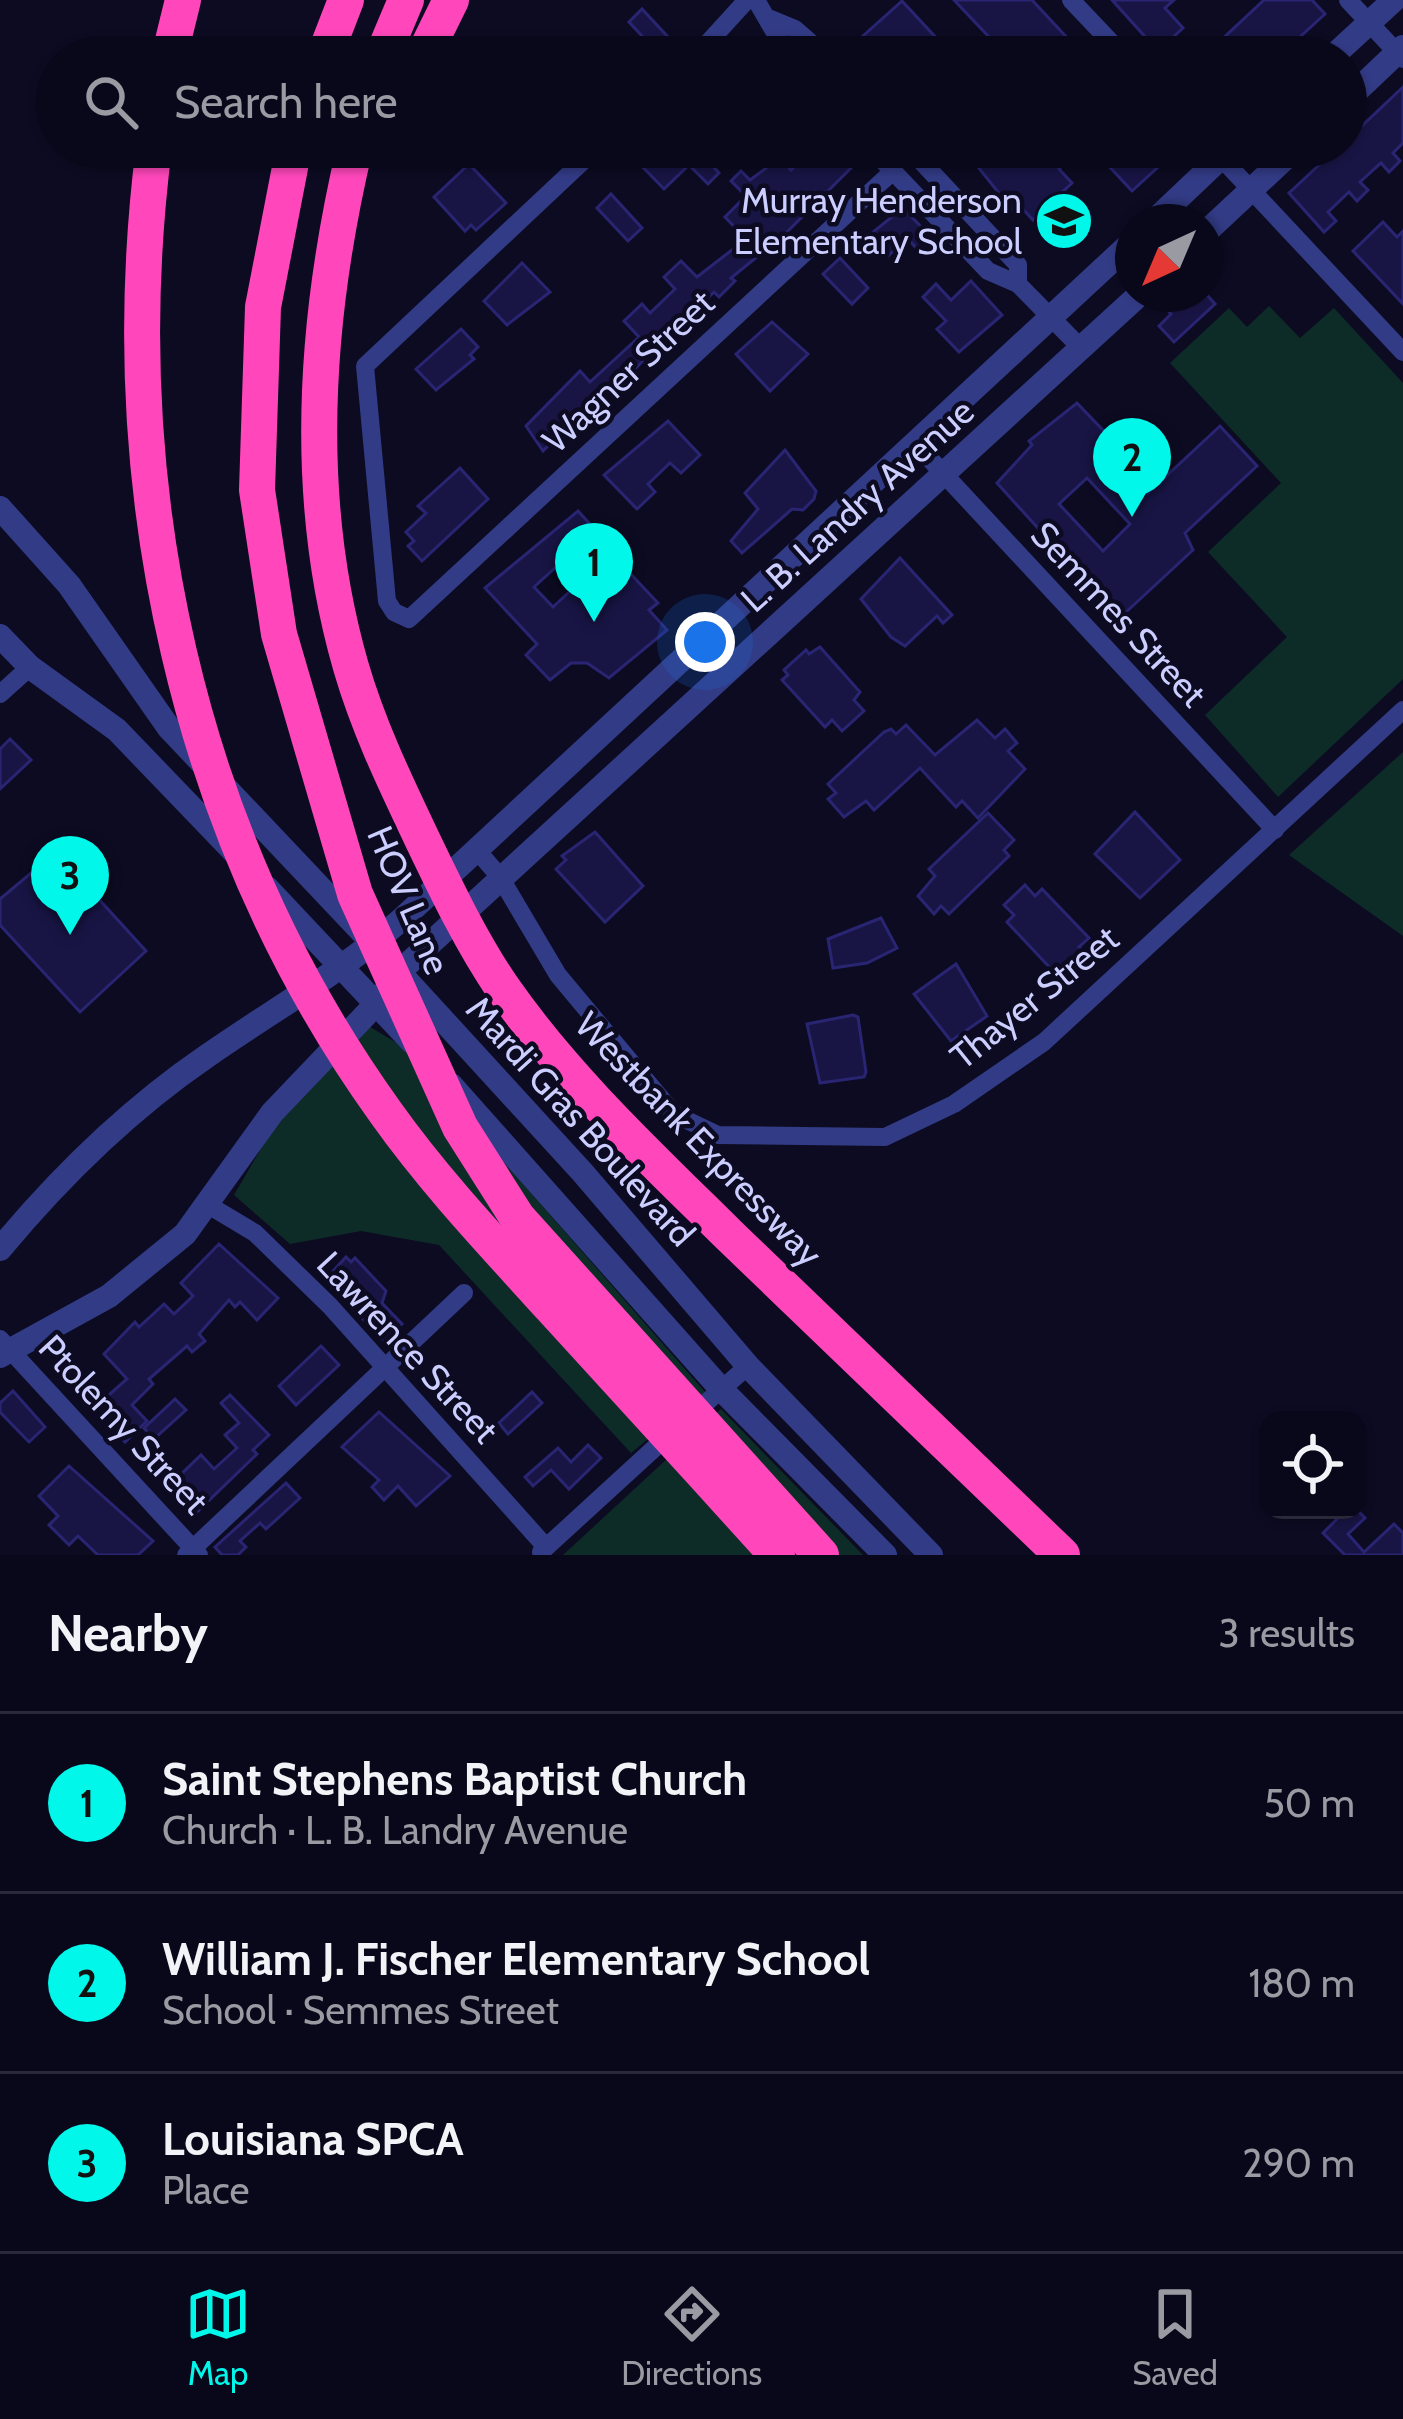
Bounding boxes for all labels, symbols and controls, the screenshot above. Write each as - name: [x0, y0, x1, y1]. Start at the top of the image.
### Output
- search box: [36, 36, 1367, 168]
- icon: search: [78, 69, 144, 135]
- text: Search here: [174, 75, 398, 129]
- place label: Murray Henderson Elementary School: [733, 178, 1023, 263]
- school or university icon: Murray Henderson Elementary School: [1033, 190, 1095, 252]
- north arrow: [1115, 204, 1223, 312]
- street label: Wagner Street: [533, 280, 723, 462]
- street label: L. B. Landry Avenue: [732, 389, 982, 621]
- pin: 2: [1093, 418, 1171, 517]
- street label: Semmes Street: [1022, 512, 1216, 716]
- pin: 1: [555, 523, 633, 622]
- your location: [675, 612, 735, 672]
- street label: HOV Lane: [358, 819, 460, 981]
- pin: 3: [31, 836, 109, 935]
- street label: Thayer Street: [941, 916, 1127, 1078]
- street label: Mardi Gras Boulevard: [457, 987, 705, 1255]
- street label: Westbank Expressway: [566, 1003, 832, 1275]
- street label: Lawrence Street: [308, 1242, 508, 1452]
- street label: Ptolemy Street: [30, 1325, 218, 1523]
- map controls: [1259, 1411, 1367, 1519]
- button: locate: [1259, 1411, 1367, 1519]
- text: Nearby: [48, 1602, 208, 1664]
- text: 3 results: [1218, 1609, 1355, 1657]
- text: Saint Stephens Baptist Church: [162, 1752, 747, 1806]
- text: 1: [80, 1779, 94, 1827]
- text: 50 m: [1264, 1779, 1355, 1827]
- text: Church · L. B. Landry Avenue: [162, 1806, 628, 1854]
- text: William J. Fischer Elementary School: [162, 1932, 870, 1986]
- text: 2: [77, 1959, 97, 2007]
- text: 180 m: [1248, 1959, 1355, 2007]
- text: School · Semmes Street: [162, 1986, 559, 2034]
- text: Louisiana SPCA: [162, 2112, 464, 2166]
- text: 3: [76, 2139, 98, 2187]
- text: 290 m: [1242, 2139, 1355, 2187]
- text: Place: [162, 2166, 249, 2214]
- tab: Map: [185, 2281, 251, 2393]
- tab: Directions: [621, 2281, 762, 2393]
- tab: Saved: [1132, 2281, 1218, 2393]

